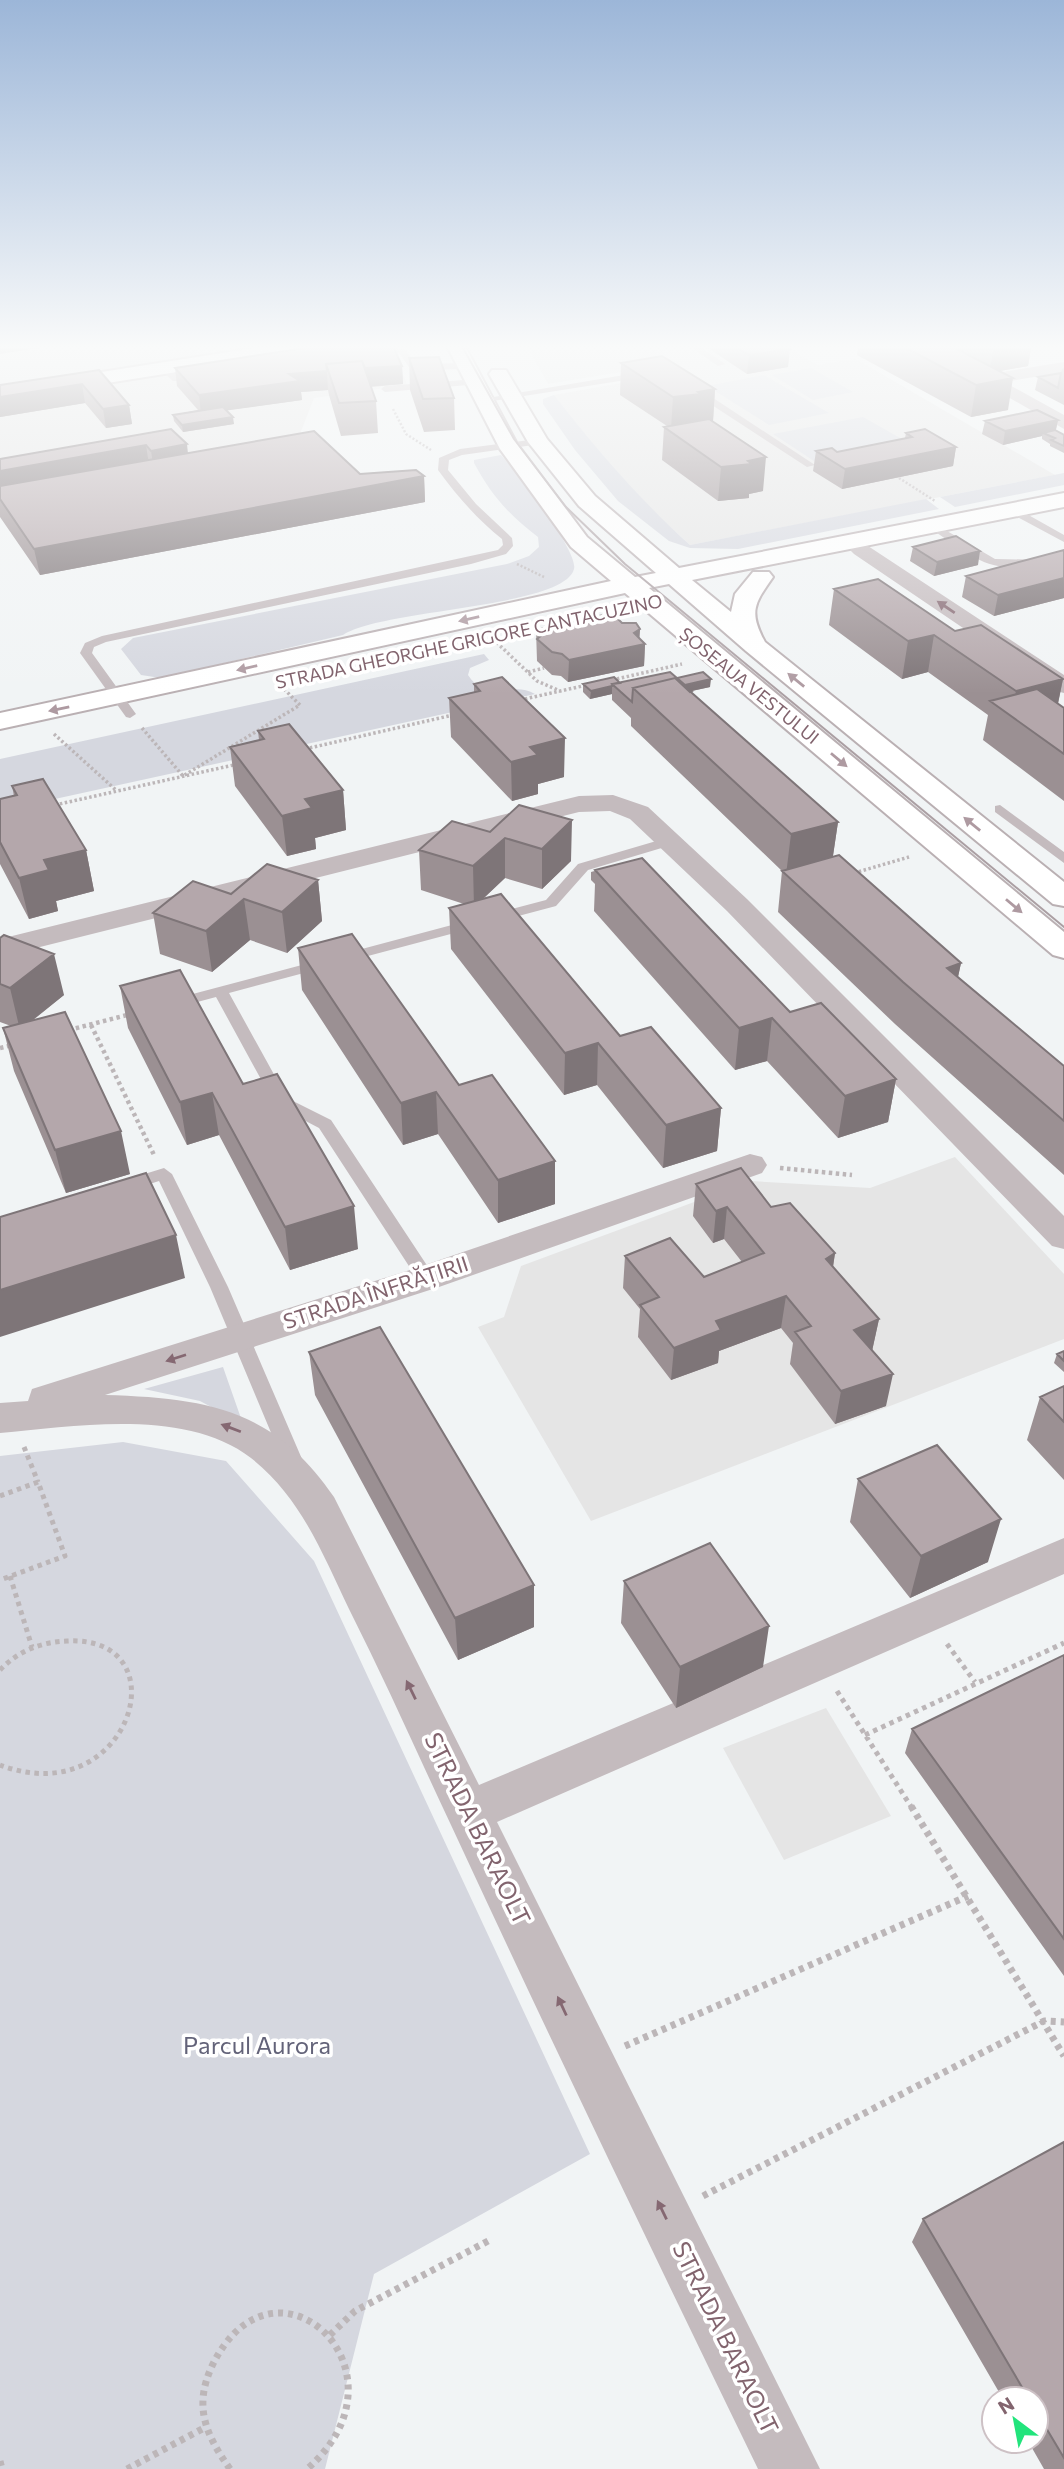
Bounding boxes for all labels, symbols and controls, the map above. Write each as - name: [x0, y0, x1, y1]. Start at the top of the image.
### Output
- street label: STRADA GHEORGHE GRIGORE CANTACUZINO: [273, 589, 664, 693]
- one-way arrow: [937, 600, 955, 614]
- one-way arrow: [458, 613, 480, 624]
- street label: ȘOSEAUA VESTULUI: [675, 622, 824, 749]
- one-way arrow: [236, 663, 258, 674]
- one-way arrow: [788, 673, 805, 688]
- one-way arrow: [48, 703, 70, 714]
- one-way arrow: [830, 752, 847, 767]
- one-way arrow: [964, 816, 982, 831]
- one-way arrow: [1005, 898, 1022, 913]
- street label: STRADA ÎNFRĂȚIRII: [280, 1250, 472, 1335]
- one-way arrow: [165, 1353, 186, 1363]
- one-way arrow: [220, 1422, 241, 1433]
- one-way arrow: [405, 1680, 416, 1700]
- street label: STRADA BARAOLT: [419, 1728, 537, 1929]
- one-way arrow: [556, 1996, 568, 2016]
- park label: Parcul Aurora: [183, 2030, 331, 2059]
- one-way arrow: [657, 2200, 668, 2220]
- street label: STRADA BARAOLT: [667, 2237, 785, 2438]
- north arrow: [980, 2385, 1050, 2455]
- text: N: [994, 2392, 1018, 2419]

